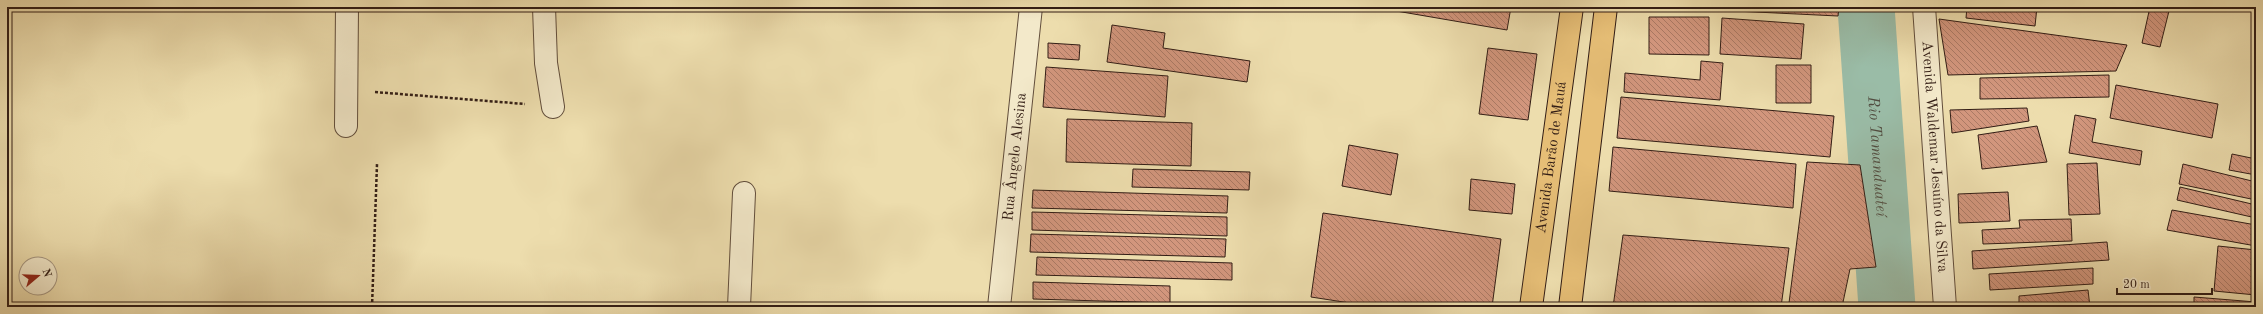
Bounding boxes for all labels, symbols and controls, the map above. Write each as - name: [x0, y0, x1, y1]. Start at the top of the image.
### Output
- street label: Avenida Waldemar Jesuíno da Silva: [1919, 40, 1950, 274]
- street label: Avenida Barão de Mauá: [1534, 80, 1569, 235]
- street label: Rua Ângelo Alesina: [1001, 91, 1029, 222]
- water label: Rio Tamanduateí: [1864, 95, 1889, 219]
- north arrow: [18, 256, 58, 296]
- text: N: [39, 267, 53, 280]
- scale bar: [2117, 270, 2212, 296]
- text: 20 m: [2123, 279, 2150, 291]

